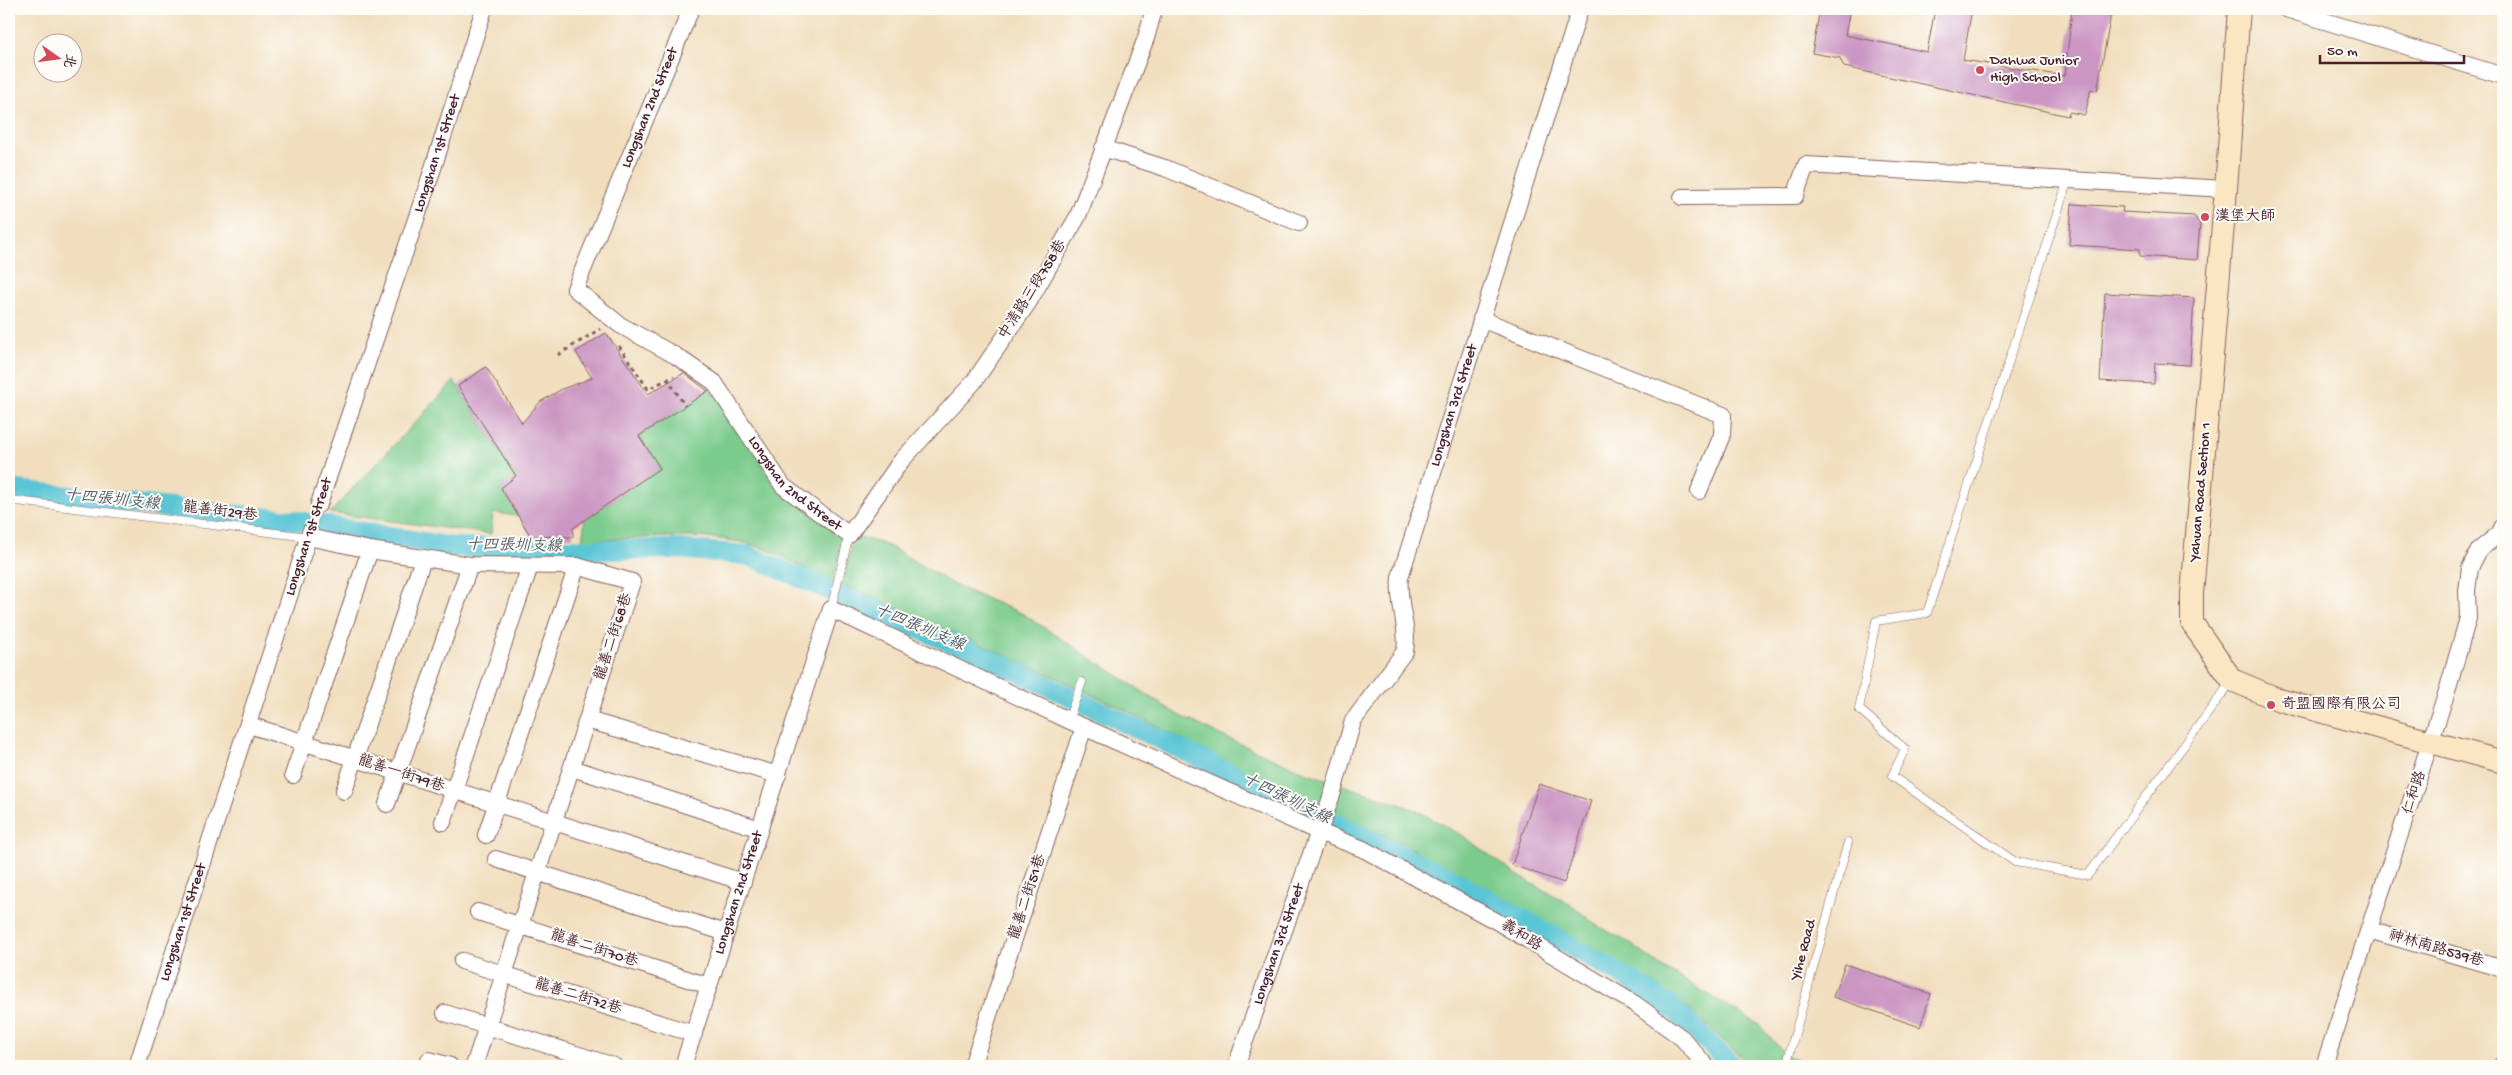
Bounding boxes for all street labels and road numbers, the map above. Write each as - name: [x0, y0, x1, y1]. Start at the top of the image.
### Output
- street label: Longshan 2nd Street: [618, 43, 683, 171]
- street label: Longshan 1st Street: [410, 90, 466, 215]
- street label: 中清路三段758巷: [995, 237, 1071, 343]
- street label: Longshan 3rd Street: [1427, 340, 1483, 469]
- street label: Yahuan Road Section 1: [2186, 422, 2216, 564]
- street label: Longshan 2nd Street: [744, 433, 847, 536]
- street label: Longshan 1st Street: [281, 474, 337, 598]
- street label: 龍善街29巷: [182, 498, 258, 525]
- street label: 龍善二街68巷: [590, 591, 637, 683]
- street label: 龍善一街79巷: [355, 751, 447, 797]
- street label: 仁和路: [2399, 769, 2431, 817]
- street label: Longshan 2nd Street: [711, 827, 768, 957]
- street label: 龍善二街51巷: [1005, 852, 1050, 942]
- street label: Longshan 1st Street: [156, 859, 212, 984]
- street label: Longshan 3rd Street: [1249, 880, 1309, 1007]
- street label: 義和路: [1497, 916, 1545, 956]
- street label: Yihe Road: [1787, 916, 1821, 984]
- street label: 龍善二街70巷: [548, 925, 641, 972]
- street label: 神林南路539巷: [2386, 926, 2486, 971]
- street label: 龍善二街72巷: [532, 974, 624, 1019]

